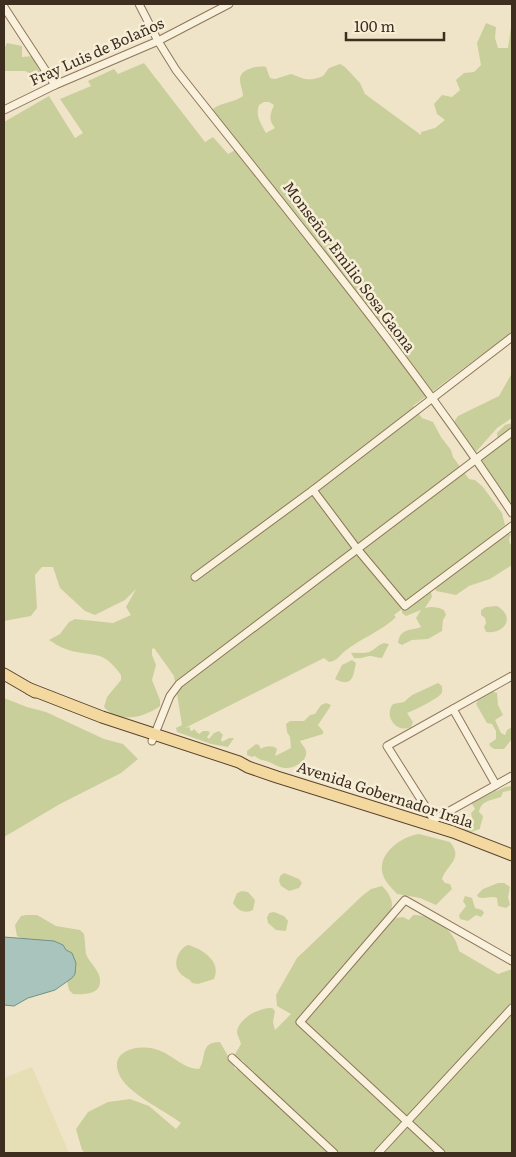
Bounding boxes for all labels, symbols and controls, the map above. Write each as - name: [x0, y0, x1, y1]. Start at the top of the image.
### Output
- scale bar: [346, 10, 444, 42]
- street label: Fray Luis de Bolaños: [26, 11, 167, 91]
- text: 100 m: [354, 14, 395, 37]
- street label: Monseñor Emilio Sosa Gaona: [278, 176, 423, 357]
- street label: Avenida Gobernador Irala: [294, 754, 478, 833]

